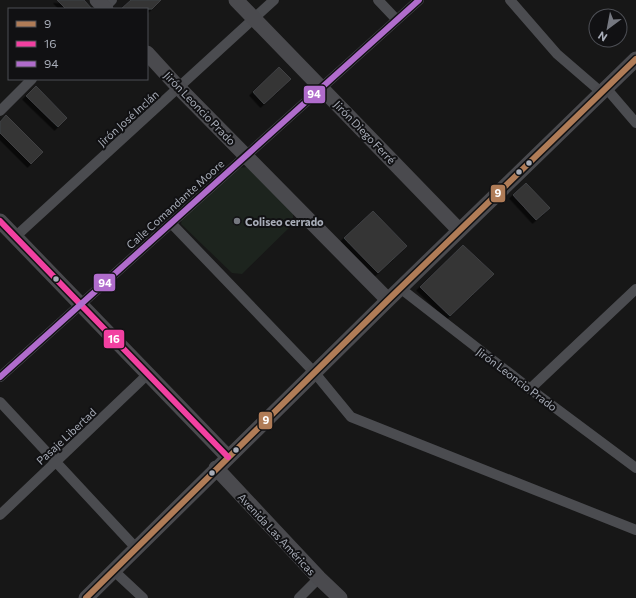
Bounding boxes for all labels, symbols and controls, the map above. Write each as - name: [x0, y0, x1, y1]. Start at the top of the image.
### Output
- legend: [8, 8, 148, 80]
- north arrow: [588, 8, 628, 48]
- text: 9: [44, 16, 51, 30]
- text: N: [595, 29, 609, 45]
- text: 16: [44, 36, 56, 50]
- text: 94: [44, 56, 58, 70]
- street label: Jirón Leoncio Prado: [161, 69, 239, 148]
- line badge: 94: [303, 85, 326, 104]
- street label: Jirón José Inclán: [95, 87, 162, 149]
- text: 94: [307, 87, 321, 100]
- street label: Jirón Diego Ferré: [331, 98, 399, 167]
- street label: Calle Comandante Moore: [123, 157, 227, 251]
- unlabelled marker: [524, 158, 534, 168]
- unlabelled marker: [514, 167, 524, 177]
- line badge: 9: [490, 184, 506, 203]
- text: 9: [495, 186, 502, 199]
- place label: Coliseo cerrado: [245, 215, 324, 228]
- marker: Coliseo cerrado: [232, 216, 242, 226]
- line badge: 94: [93, 273, 116, 292]
- unlabelled marker: [51, 274, 61, 284]
- text: 94: [98, 276, 112, 289]
- line badge: 16: [103, 329, 125, 349]
- text: 16: [108, 332, 120, 345]
- street label: Jirón Leoncio Prado: [474, 345, 560, 414]
- street label: Pasaje Libertad: [34, 405, 98, 467]
- line badge: 9: [258, 411, 273, 430]
- text: 9: [263, 413, 270, 426]
- unlabelled marker: [231, 445, 241, 455]
- unlabelled marker: [207, 468, 217, 478]
- street label: Avenida Las Américas: [236, 490, 318, 578]

